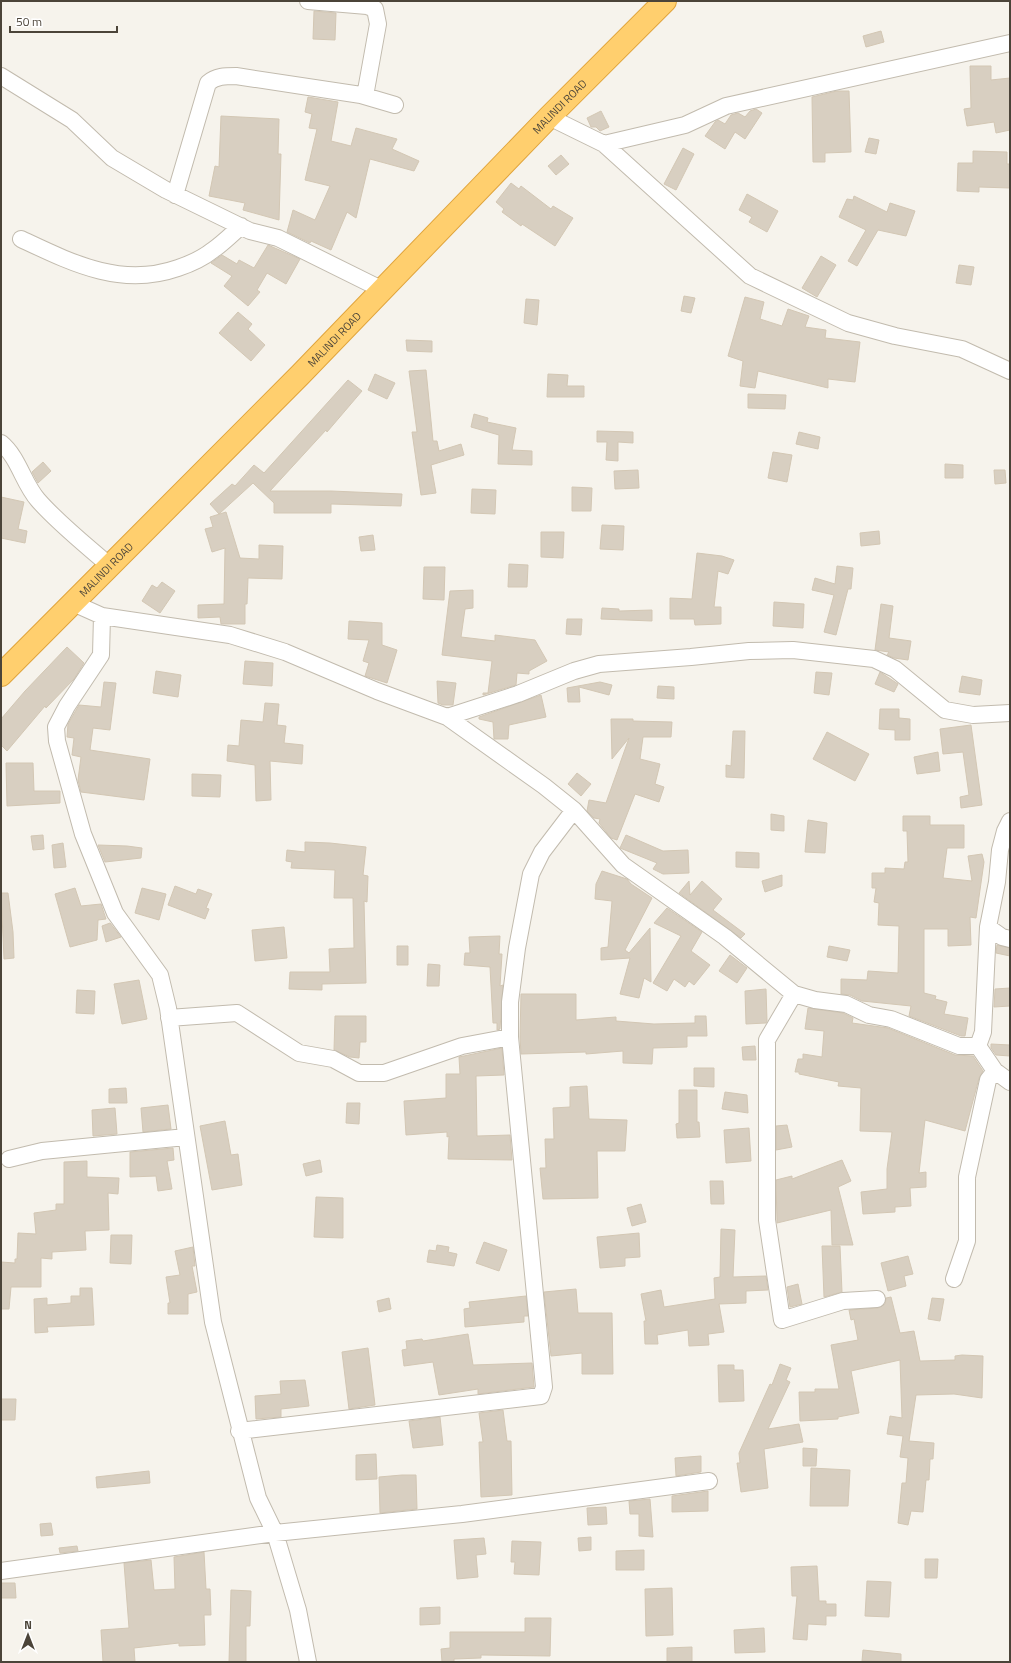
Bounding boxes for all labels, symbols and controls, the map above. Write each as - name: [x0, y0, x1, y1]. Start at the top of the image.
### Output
- scale bar: [10, 8, 117, 34]
- text: 50 m: [16, 12, 42, 31]
- street label: MALINDI ROAD: [529, 76, 590, 137]
- street label: MALINDI ROAD: [304, 308, 365, 371]
- street label: MALINDI ROAD: [75, 539, 137, 600]
- north arrow: [8, 1615, 48, 1655]
- text: N: [24, 1617, 32, 1633]

